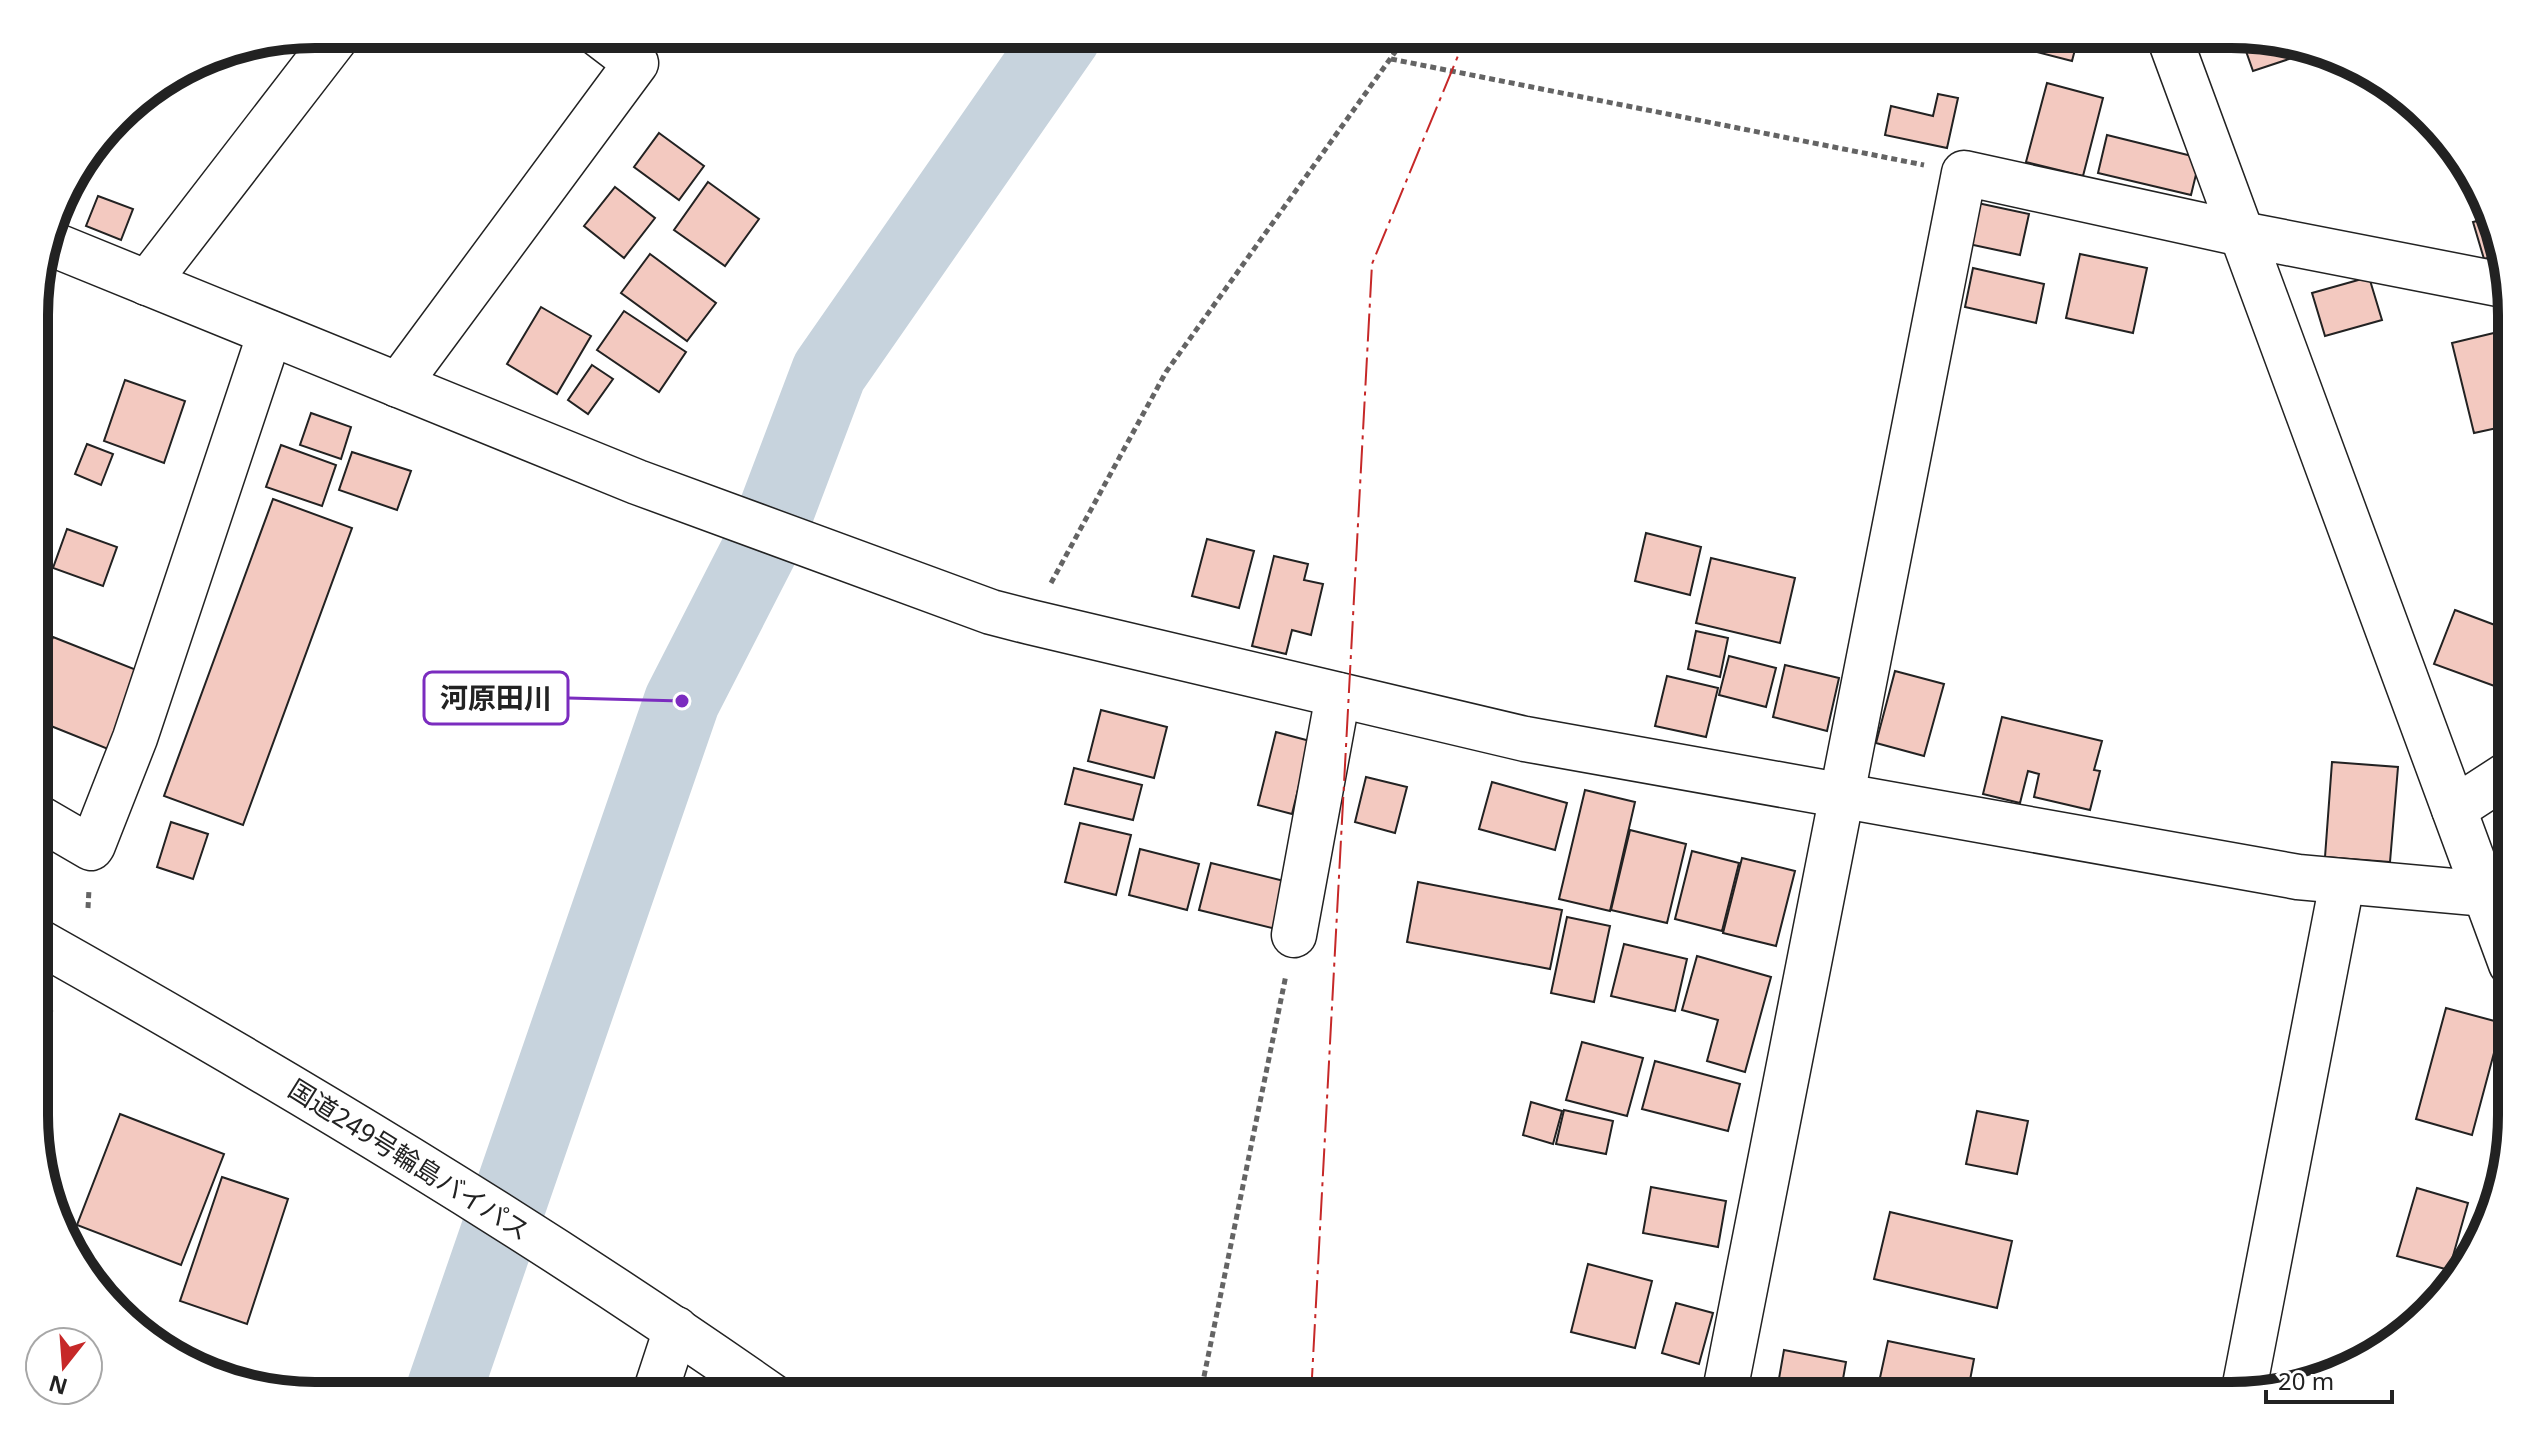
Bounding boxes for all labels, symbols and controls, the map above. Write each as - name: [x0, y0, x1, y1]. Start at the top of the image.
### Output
- callout: 河原田川: [424, 672, 568, 724]
- text: 河原田川: [440, 678, 552, 716]
- street label: 国道249号輪島バイパス: [282, 1070, 537, 1248]
- north arrow: [24, 1326, 104, 1406]
- scale bar: [2266, 1354, 2392, 1404]
- text: 20 m: [2278, 1364, 2334, 1397]
- text: N: [45, 1369, 71, 1403]

